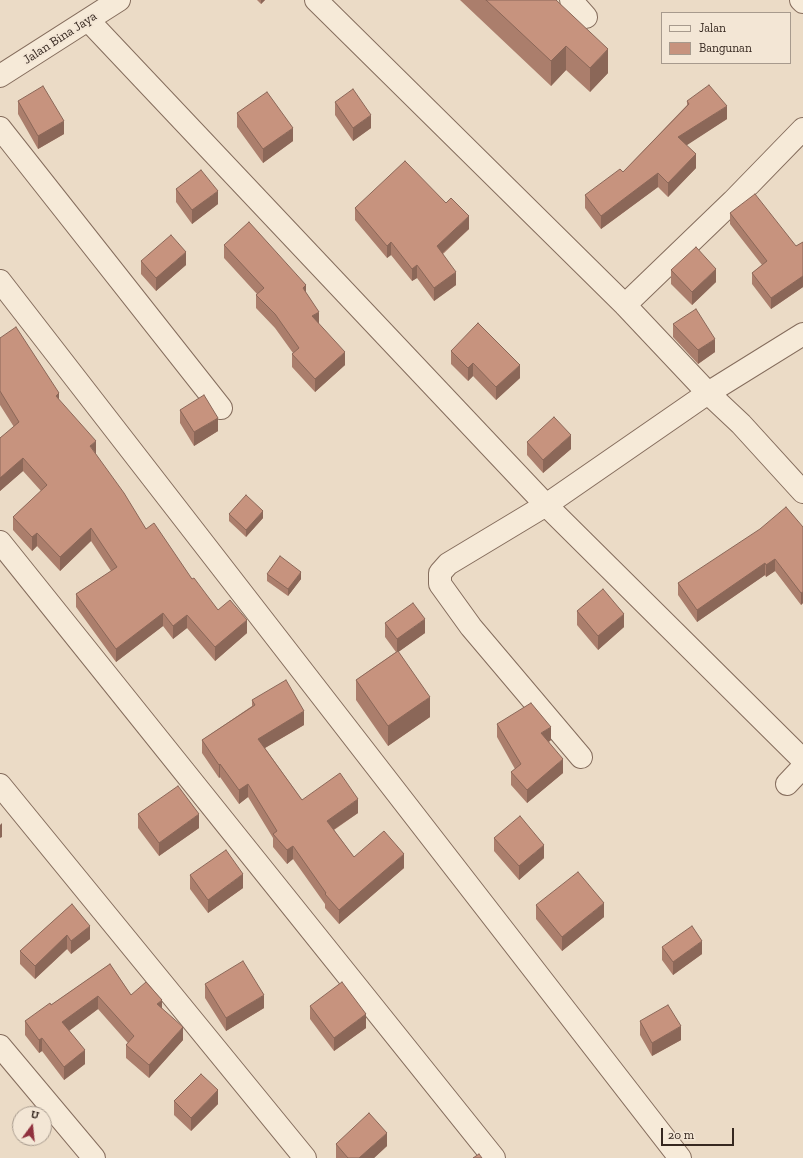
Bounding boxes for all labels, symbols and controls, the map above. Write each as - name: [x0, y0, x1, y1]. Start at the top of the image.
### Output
- street label: Jalan Bina Jaya: [20, 8, 100, 68]
- legend: [661, 12, 791, 64]
- text: Jalan: [699, 21, 726, 35]
- text: Bangunan: [699, 41, 752, 55]
- north arrow: [12, 1106, 52, 1146]
- text: U: [29, 1108, 40, 1122]
- scale bar: [663, 1120, 736, 1146]
- text: 20 m: [668, 1128, 694, 1142]

